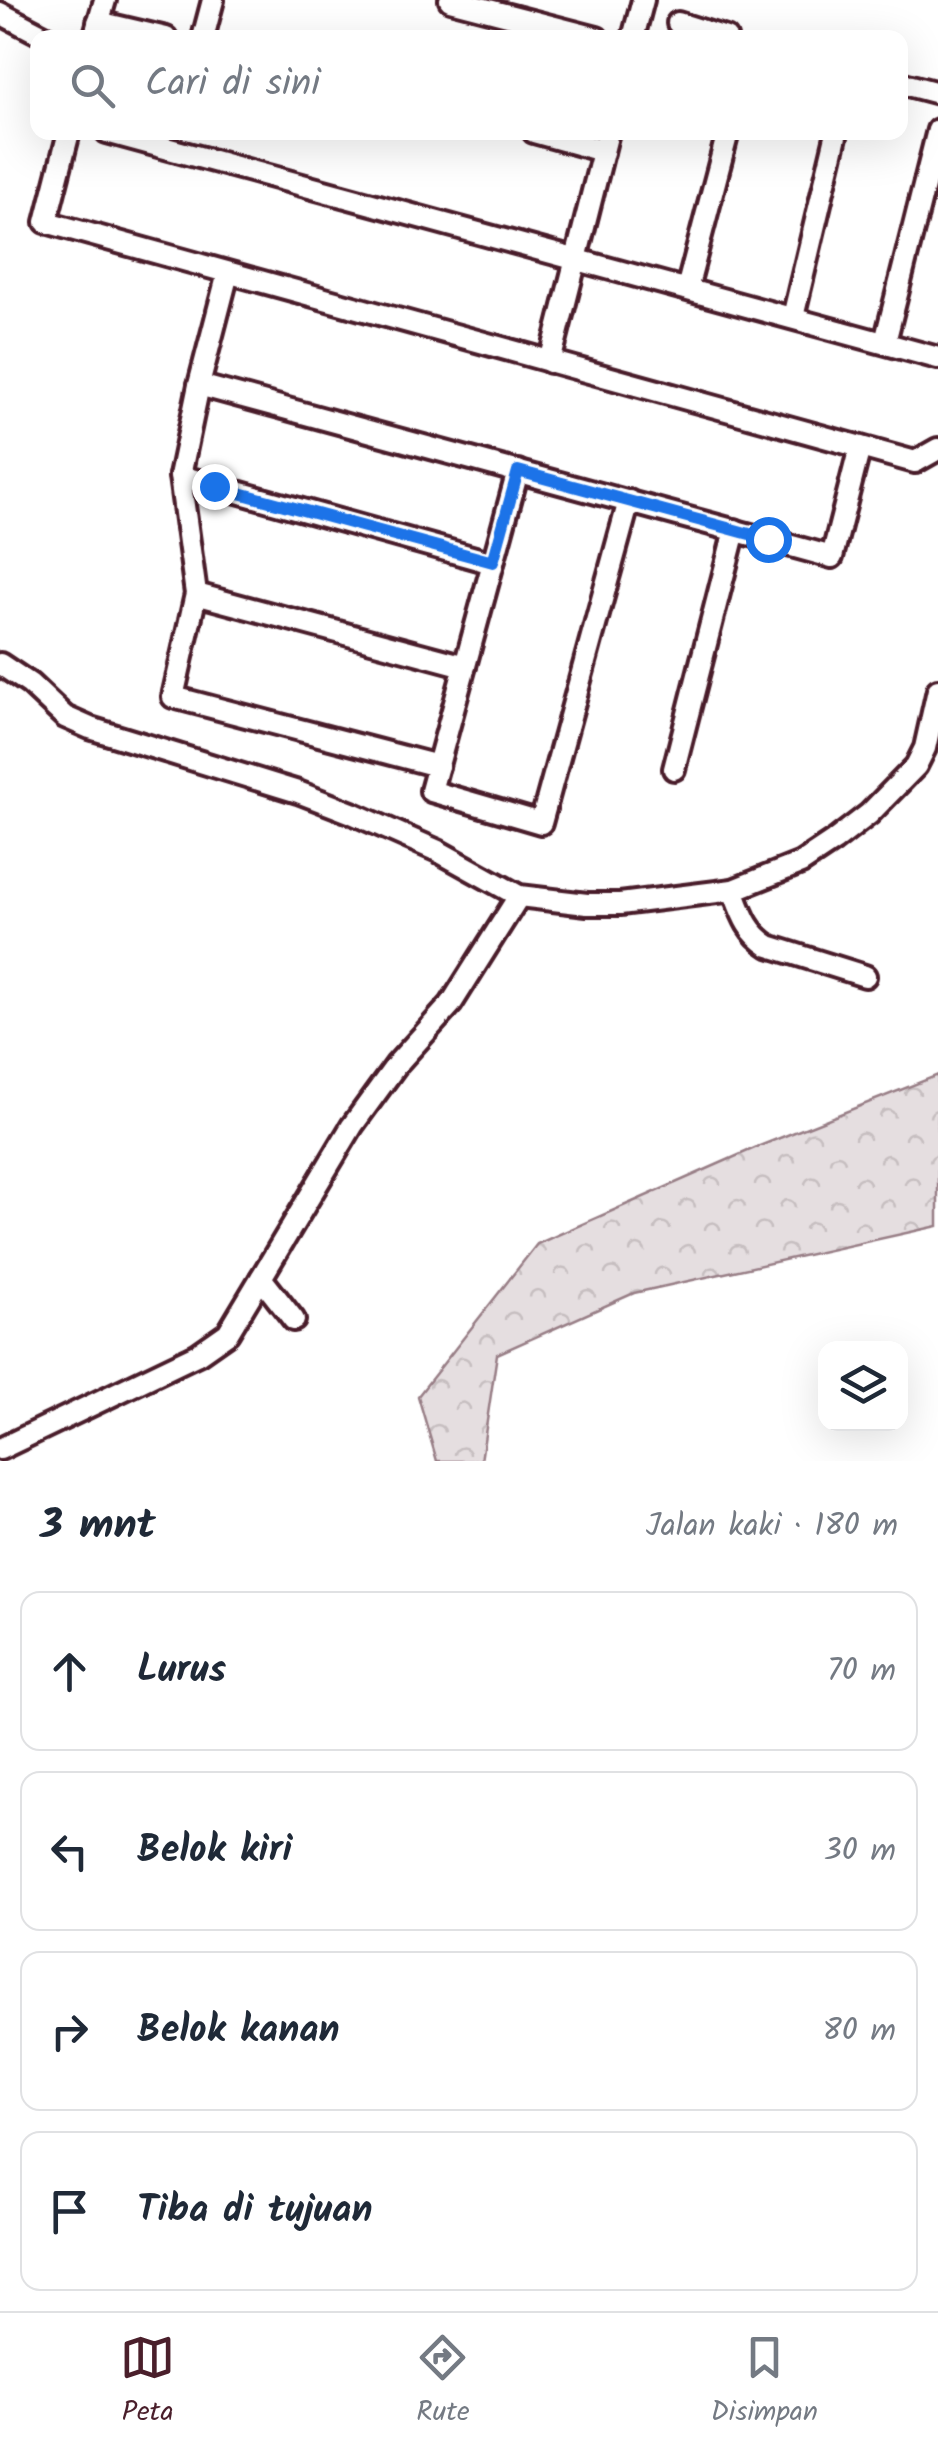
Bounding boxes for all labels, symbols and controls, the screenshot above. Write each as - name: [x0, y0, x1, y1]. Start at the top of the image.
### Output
- search box: [30, 30, 908, 140]
- text: Cari di sini: [145, 55, 320, 115]
- icon: search: [65, 58, 120, 113]
- route end: [192, 464, 238, 510]
- route start: [746, 517, 792, 563]
- map controls: [818, 1341, 908, 1431]
- button: layers: [818, 1341, 908, 1431]
- text: 3 mnt: [40, 1493, 156, 1560]
- text: Jalan kaki · 180 m: [646, 1501, 898, 1552]
- text: Lurus: [137, 1641, 226, 1701]
- icon: ahead: [42, 1644, 97, 1699]
- text: 70 m: [827, 1646, 896, 1697]
- text: Belok kiri: [137, 1821, 292, 1881]
- icon: left: [42, 1824, 97, 1879]
- text: 30 m: [823, 1826, 896, 1877]
- text: Belok kanan: [137, 2001, 340, 2061]
- icon: right: [42, 2004, 97, 2059]
- text: 80 m: [822, 2006, 896, 2057]
- text: Tiba di tujuan: [137, 2181, 373, 2241]
- icon: arrive: [42, 2184, 97, 2239]
- tab: Peta: [120, 2330, 175, 2435]
- tab: Rute: [415, 2330, 470, 2435]
- tab: Disimpan: [711, 2330, 818, 2435]

